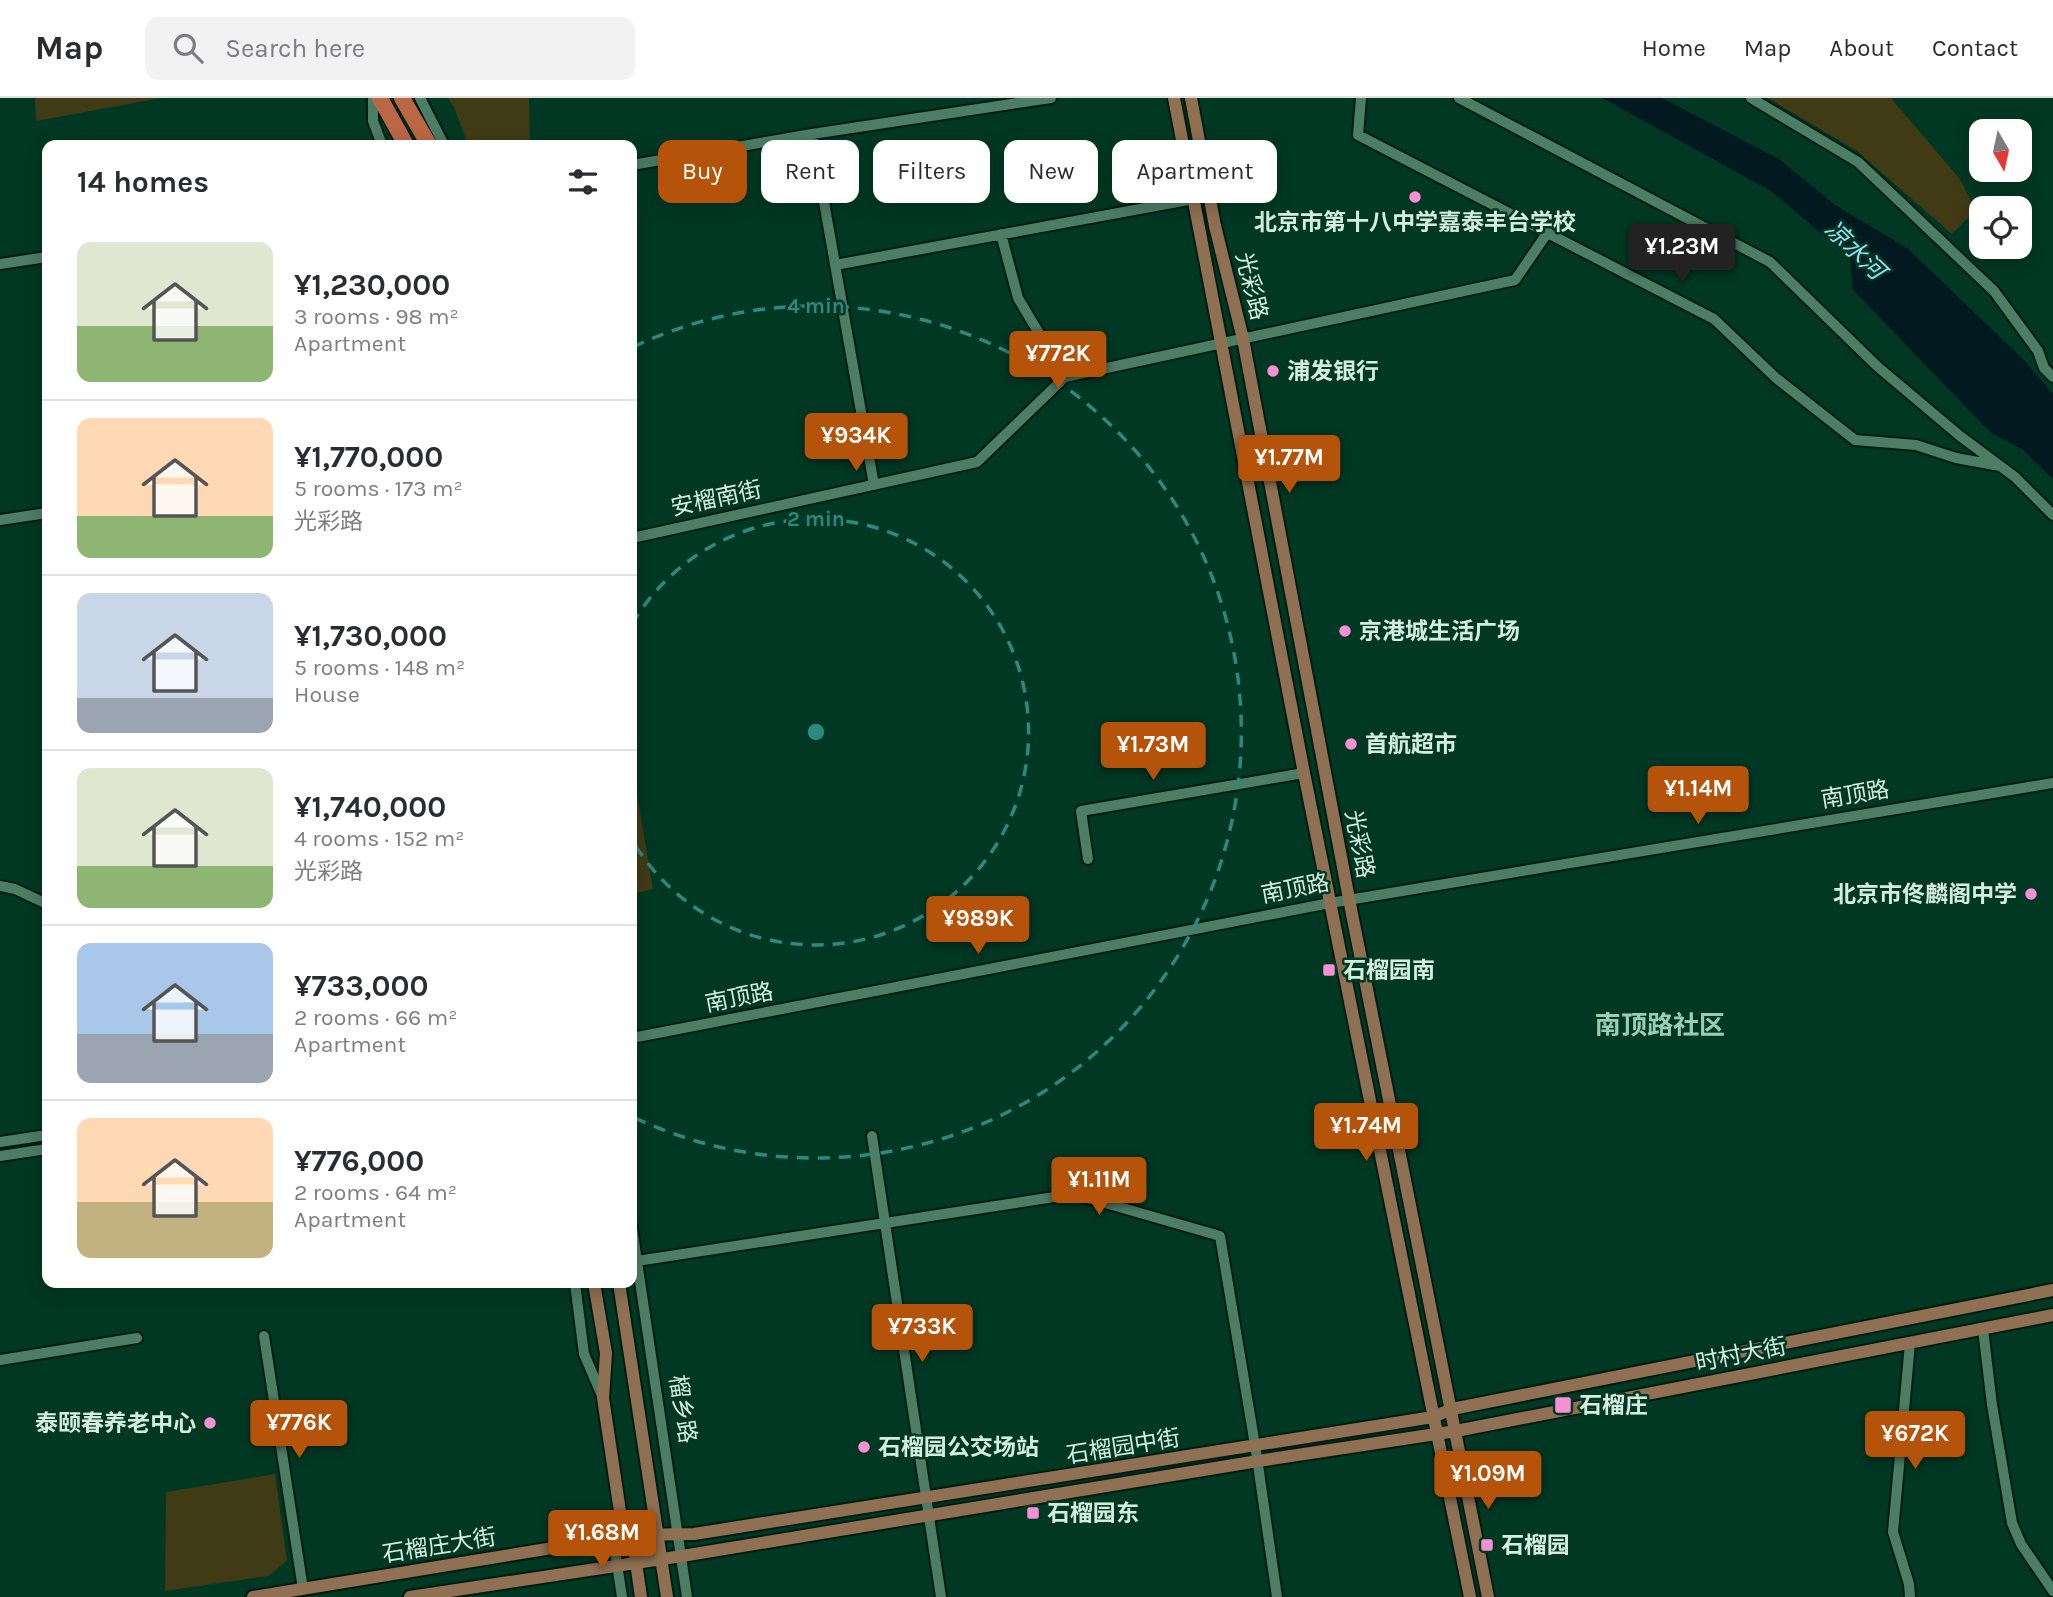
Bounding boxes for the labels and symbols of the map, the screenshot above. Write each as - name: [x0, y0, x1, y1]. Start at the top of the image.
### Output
- north arrow: [1969, 119, 2032, 182]
- marker: 北京市第十八中学嘉泰丰台学校: [1407, 189, 1423, 205]
- place label: 北京市第十八中学嘉泰丰台学校: [1254, 209, 1576, 236]
- water label: 凉水河: [1819, 215, 1893, 288]
- pin: ¥1.23M: [1625, 225, 1739, 284]
- street label: 光彩路: [1230, 249, 1273, 323]
- text: 4 min: [787, 294, 845, 318]
- pin: ¥772K: [1009, 331, 1107, 391]
- place label: 浦发银行: [1287, 358, 1379, 385]
- marker: 浦发银行: [1265, 363, 1281, 379]
- pin: ¥934K: [807, 414, 905, 473]
- pin: ¥1.77M: [1232, 436, 1346, 495]
- street label: 安榴南街: [668, 476, 764, 521]
- text: 2 min: [787, 507, 845, 531]
- place label: 京港城生活广场: [1359, 618, 1520, 645]
- marker: 京港城生活广场: [1337, 623, 1353, 639]
- centre of rings: [804, 720, 828, 744]
- pin: ¥1.73M: [1096, 722, 1210, 782]
- place label: 首航超市: [1365, 731, 1457, 758]
- marker: 首航超市: [1343, 736, 1359, 752]
- pin: ¥1.14M: [1641, 766, 1755, 826]
- street label: 南顶路: [1819, 776, 1891, 813]
- street label: 光彩路: [1340, 808, 1379, 881]
- street label: 南顶路: [1259, 869, 1332, 908]
- place label: 北京市佟麟阁中学: [1833, 881, 2017, 908]
- marker: 北京市佟麟阁中学: [2023, 886, 2039, 902]
- pin: ¥989K: [929, 896, 1027, 956]
- place label: 石榴园南: [1343, 957, 1435, 984]
- marker: 石榴园南: [1321, 962, 1337, 978]
- street label: 南顶路: [703, 978, 776, 1017]
- district label: 南顶路社区: [1595, 1010, 1725, 1041]
- pin: ¥1.74M: [1309, 1104, 1423, 1163]
- pin: ¥1.11M: [1042, 1158, 1156, 1217]
- pin: ¥733K: [873, 1304, 971, 1364]
- street label: 时村大街: [1693, 1332, 1789, 1377]
- street label: 榴乡路: [664, 1373, 701, 1445]
- place label: 石榴庄: [1579, 1392, 1648, 1419]
- marker: 石榴庄: [1553, 1395, 1573, 1415]
- pin: ¥776K: [250, 1400, 348, 1460]
- place label: 泰颐春养老中心: [35, 1410, 196, 1437]
- pin: ¥672K: [1866, 1412, 1964, 1471]
- marker: 泰颐春养老中心: [202, 1415, 218, 1431]
- street label: 石榴园中街: [1064, 1424, 1182, 1469]
- place label: 石榴园公交场站: [878, 1434, 1039, 1461]
- marker: 石榴园公交场站: [856, 1439, 872, 1455]
- pin: ¥1.09M: [1431, 1452, 1545, 1511]
- place label: 石榴园东: [1047, 1500, 1139, 1527]
- marker: 石榴园东: [1025, 1505, 1041, 1521]
- pin: ¥1.68M: [545, 1510, 659, 1570]
- street label: 石榴庄大街: [380, 1523, 498, 1568]
- place label: 石榴园: [1501, 1532, 1570, 1559]
- marker: 石榴园: [1479, 1537, 1495, 1553]

